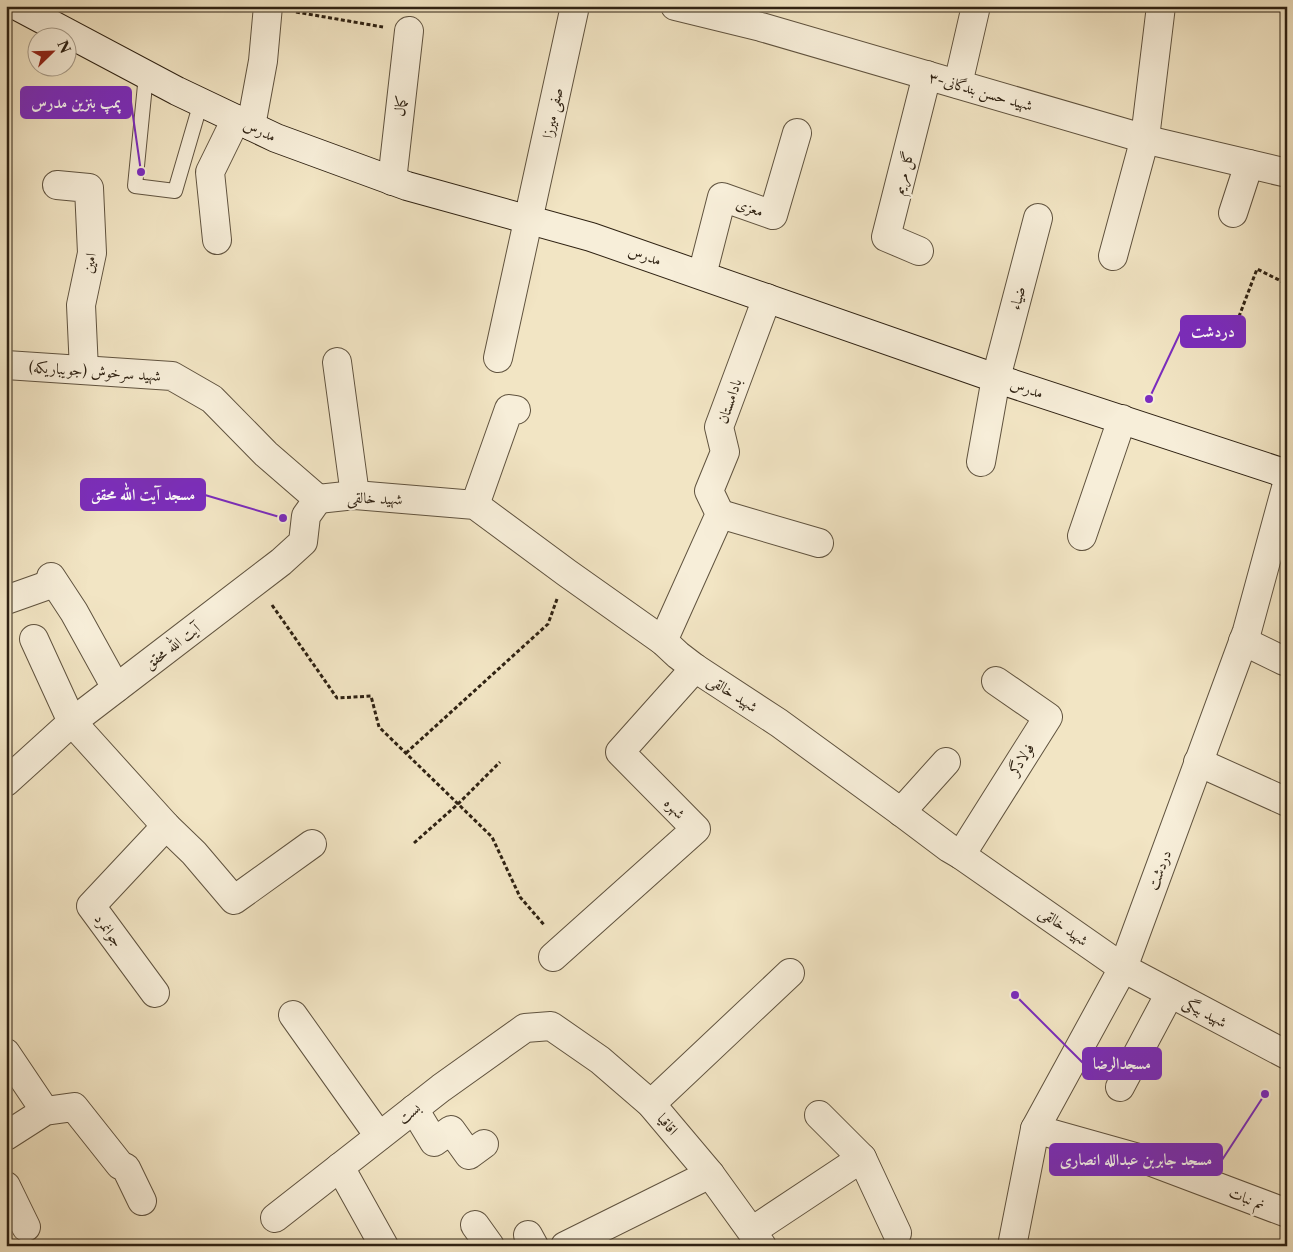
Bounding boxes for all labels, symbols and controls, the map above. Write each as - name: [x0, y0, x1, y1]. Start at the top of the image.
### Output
- north arrow: [28, 28, 78, 78]
- text: N: [53, 38, 75, 56]
- street label: ۳-شهید حسن بندگانی: [927, 67, 1035, 116]
- street label: صفی میرزا: [537, 86, 569, 140]
- callout: پمپ بنزین مدرس: [21, 87, 131, 118]
- text: پمپ بنزین مدرس: [31, 92, 122, 115]
- street label: کمال: [389, 94, 411, 118]
- street label: مدرس: [241, 114, 279, 146]
- street label: گل مریم: [888, 149, 921, 198]
- street label: معزی: [733, 193, 766, 222]
- street label: مدرس: [626, 241, 664, 269]
- street label: امین: [78, 251, 100, 275]
- street label: ضیاء: [1005, 284, 1029, 312]
- callout: دردشت: [1181, 316, 1245, 347]
- text: دردشت: [1191, 321, 1235, 341]
- street label: شهید سرخوش (جویباریکه): [28, 357, 162, 386]
- street label: مدرس: [1008, 374, 1046, 402]
- street label: بادامستان: [712, 376, 746, 426]
- callout: مسجد آیت الله محقق: [81, 479, 205, 510]
- text: مسجد آیت الله محقق: [91, 482, 195, 505]
- street label: شهید خالقی: [347, 488, 403, 510]
- street label: آیت الله محقق: [139, 616, 206, 674]
- street label: شهید خالقی: [703, 670, 761, 718]
- street label: فولادگر: [1003, 739, 1038, 780]
- street label: شهره: [660, 793, 690, 823]
- street label: دردشت: [1143, 847, 1175, 893]
- street label: شهید خالقی: [1035, 902, 1092, 951]
- street label: جوانمرد: [90, 910, 127, 951]
- street label: شهید بیگی: [1179, 992, 1230, 1033]
- callout: مسجدالرضا: [1083, 1048, 1161, 1079]
- text: مسجدالرضا: [1093, 1053, 1151, 1073]
- street label: بست: [394, 1098, 425, 1128]
- street label: اقاقیا: [653, 1109, 683, 1139]
- callout: مسجد جابربن عبدالله انصاری: [1050, 1144, 1222, 1175]
- text: مسجد جابربن عبدالله انصاری: [1060, 1149, 1212, 1169]
- street label: نم نبات: [1225, 1183, 1268, 1217]

